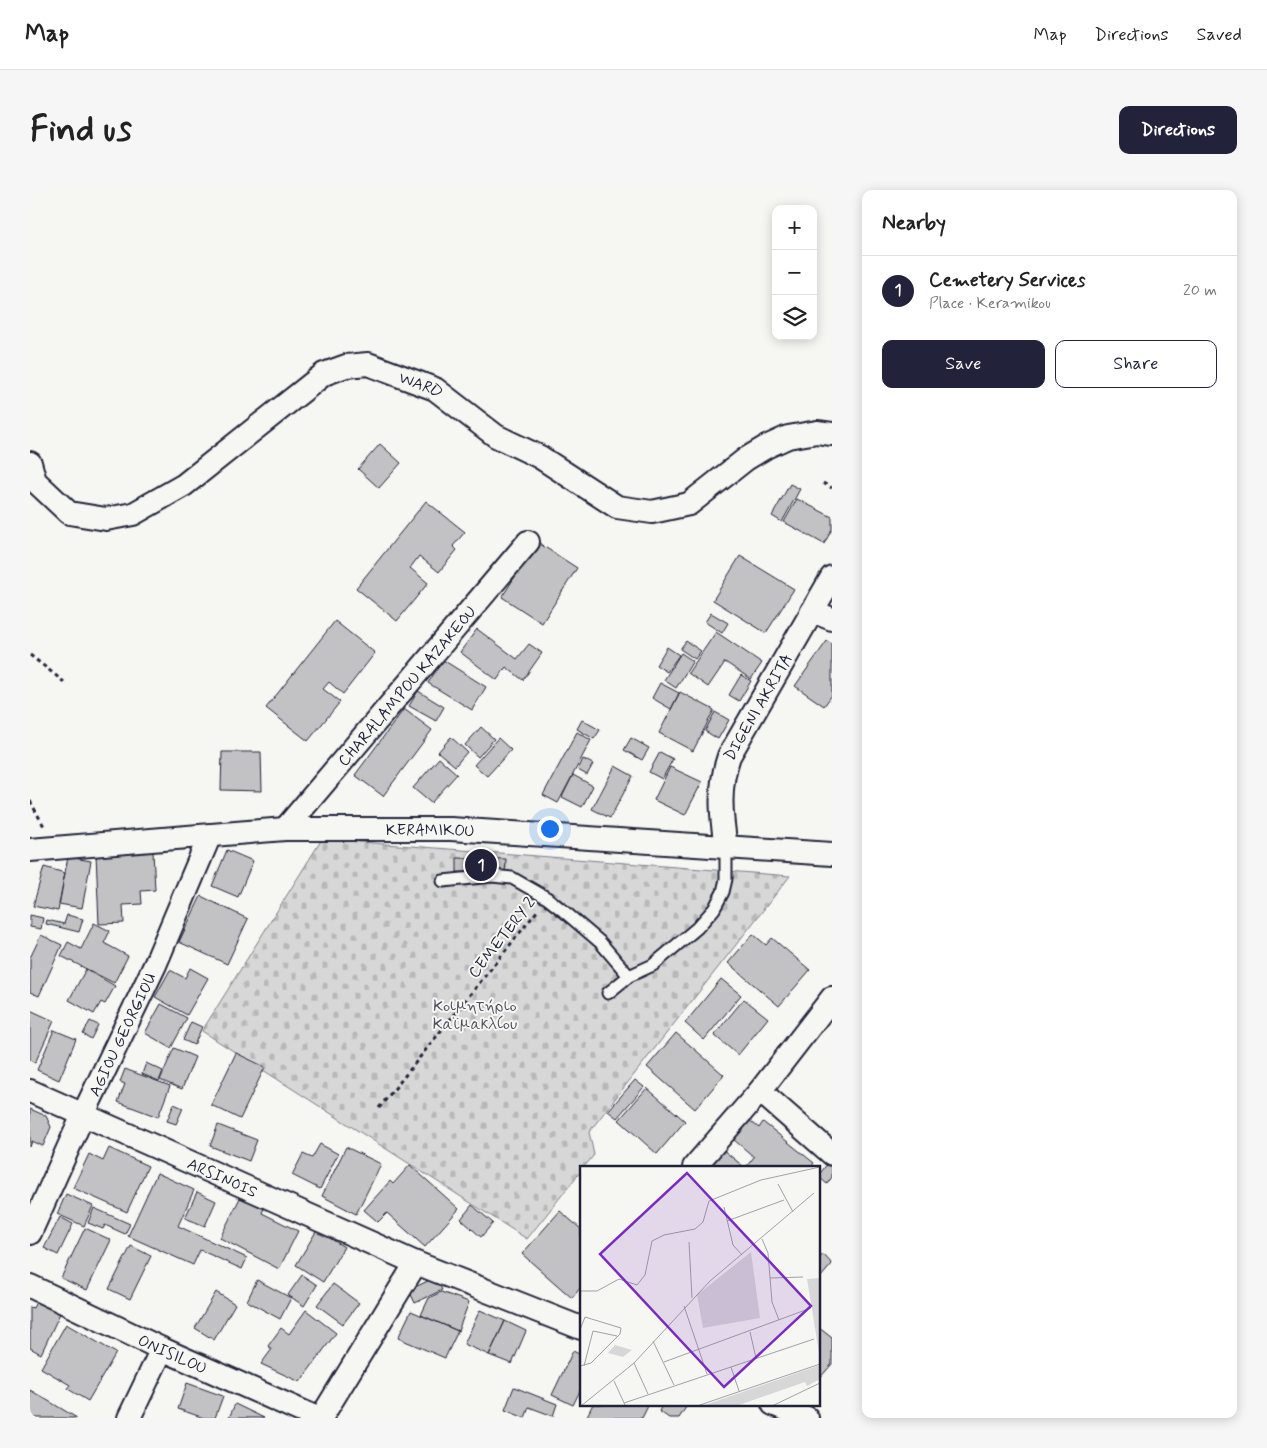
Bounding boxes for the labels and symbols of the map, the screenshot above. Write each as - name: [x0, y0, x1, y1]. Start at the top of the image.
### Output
- street label: WARD: [396, 367, 447, 403]
- street label: CHARALAMPOU KAZAKEOU: [334, 602, 482, 771]
- street label: DIGENI AKRITA: [720, 650, 798, 765]
- your location: [537, 816, 563, 842]
- street label: KERAMIKOU: [386, 820, 475, 843]
- pin: 1: [465, 846, 497, 884]
- street label: CEMETERY 2: [464, 893, 540, 983]
- street label: AGIOU GEORGIOU: [85, 970, 162, 1100]
- park label: Κοιμητήριο Καϊμακλίου: [433, 996, 517, 1035]
- street label: ARSINOIS: [184, 1153, 261, 1203]
- inset map: [580, 1166, 820, 1406]
- street label: ONISILOU: [134, 1330, 210, 1380]

